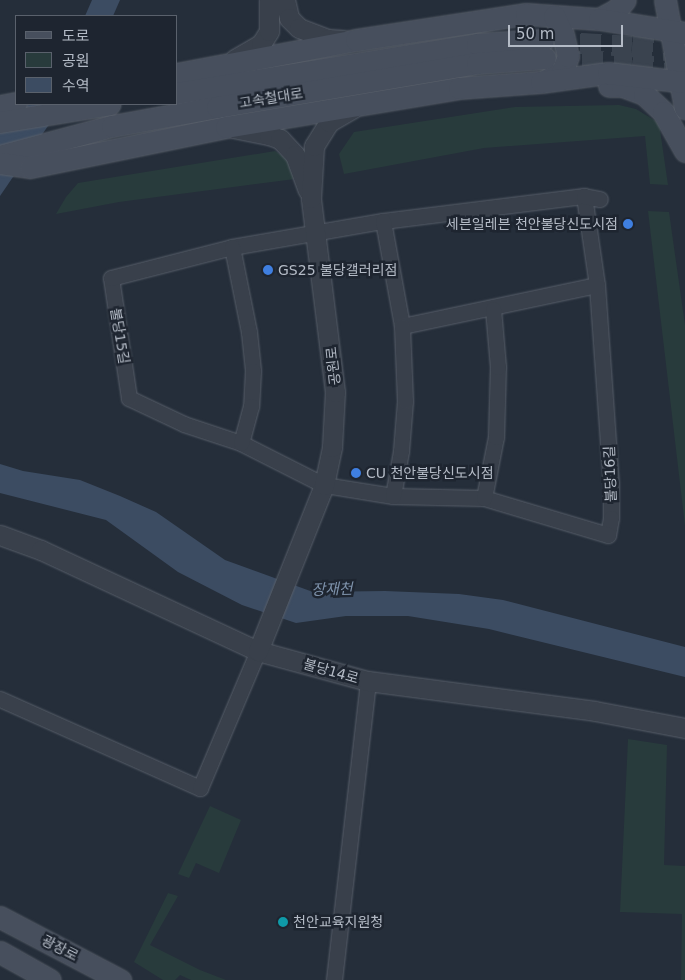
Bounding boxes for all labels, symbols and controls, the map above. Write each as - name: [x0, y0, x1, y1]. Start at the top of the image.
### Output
- legend: [15, 15, 178, 105]
- scale bar: [510, 15, 625, 47]
- text: 50 m: [516, 25, 554, 43]
- text: 도로: [62, 27, 90, 45]
- text: 공원: [62, 52, 90, 70]
- text: 수역: [62, 77, 90, 95]
- street label: 고속철대로: [238, 85, 304, 111]
- place label: 세븐일레븐 천안불당신도시점: [446, 216, 618, 232]
- marker: 세븐일레븐 천안불당신도시점: [622, 218, 634, 230]
- place label: GS25 불당갤러리점: [278, 262, 397, 278]
- marker: GS25 불당갤러리점: [262, 264, 274, 276]
- street label: 불당15길: [107, 307, 133, 365]
- street label: 공원로: [323, 346, 343, 386]
- street label: 불당16길: [601, 445, 619, 503]
- place label: CU 천안불당신도시점: [366, 465, 494, 481]
- marker: CU 천안불당신도시점: [350, 467, 362, 479]
- water label: 장재천: [311, 580, 353, 600]
- street label: 불당14로: [302, 655, 360, 687]
- place label: 천안교육지원청: [293, 914, 383, 930]
- marker: 천안교육지원청: [277, 916, 289, 928]
- street label: 광장로: [39, 932, 81, 964]

